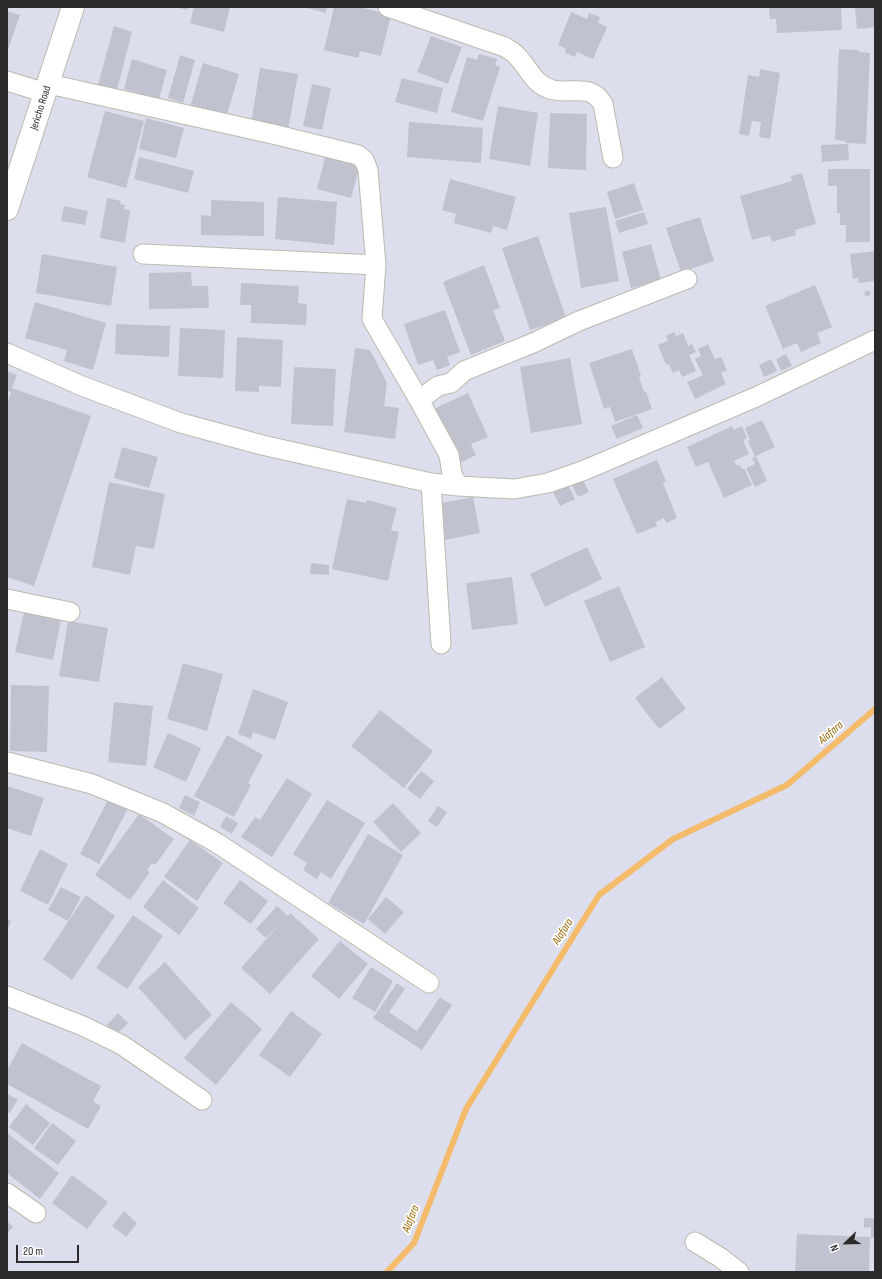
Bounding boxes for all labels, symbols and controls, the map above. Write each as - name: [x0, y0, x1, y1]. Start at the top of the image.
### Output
- street label: Jericho Road: [28, 84, 54, 132]
- water label: Alafara: [816, 718, 846, 748]
- water label: Alafara: [549, 916, 577, 948]
- water label: Alafara: [399, 1203, 423, 1235]
- north arrow: [826, 1223, 866, 1263]
- scale bar: [18, 1237, 81, 1263]
- text: N: [827, 1243, 842, 1253]
- text: 20 m: [23, 1244, 43, 1259]

